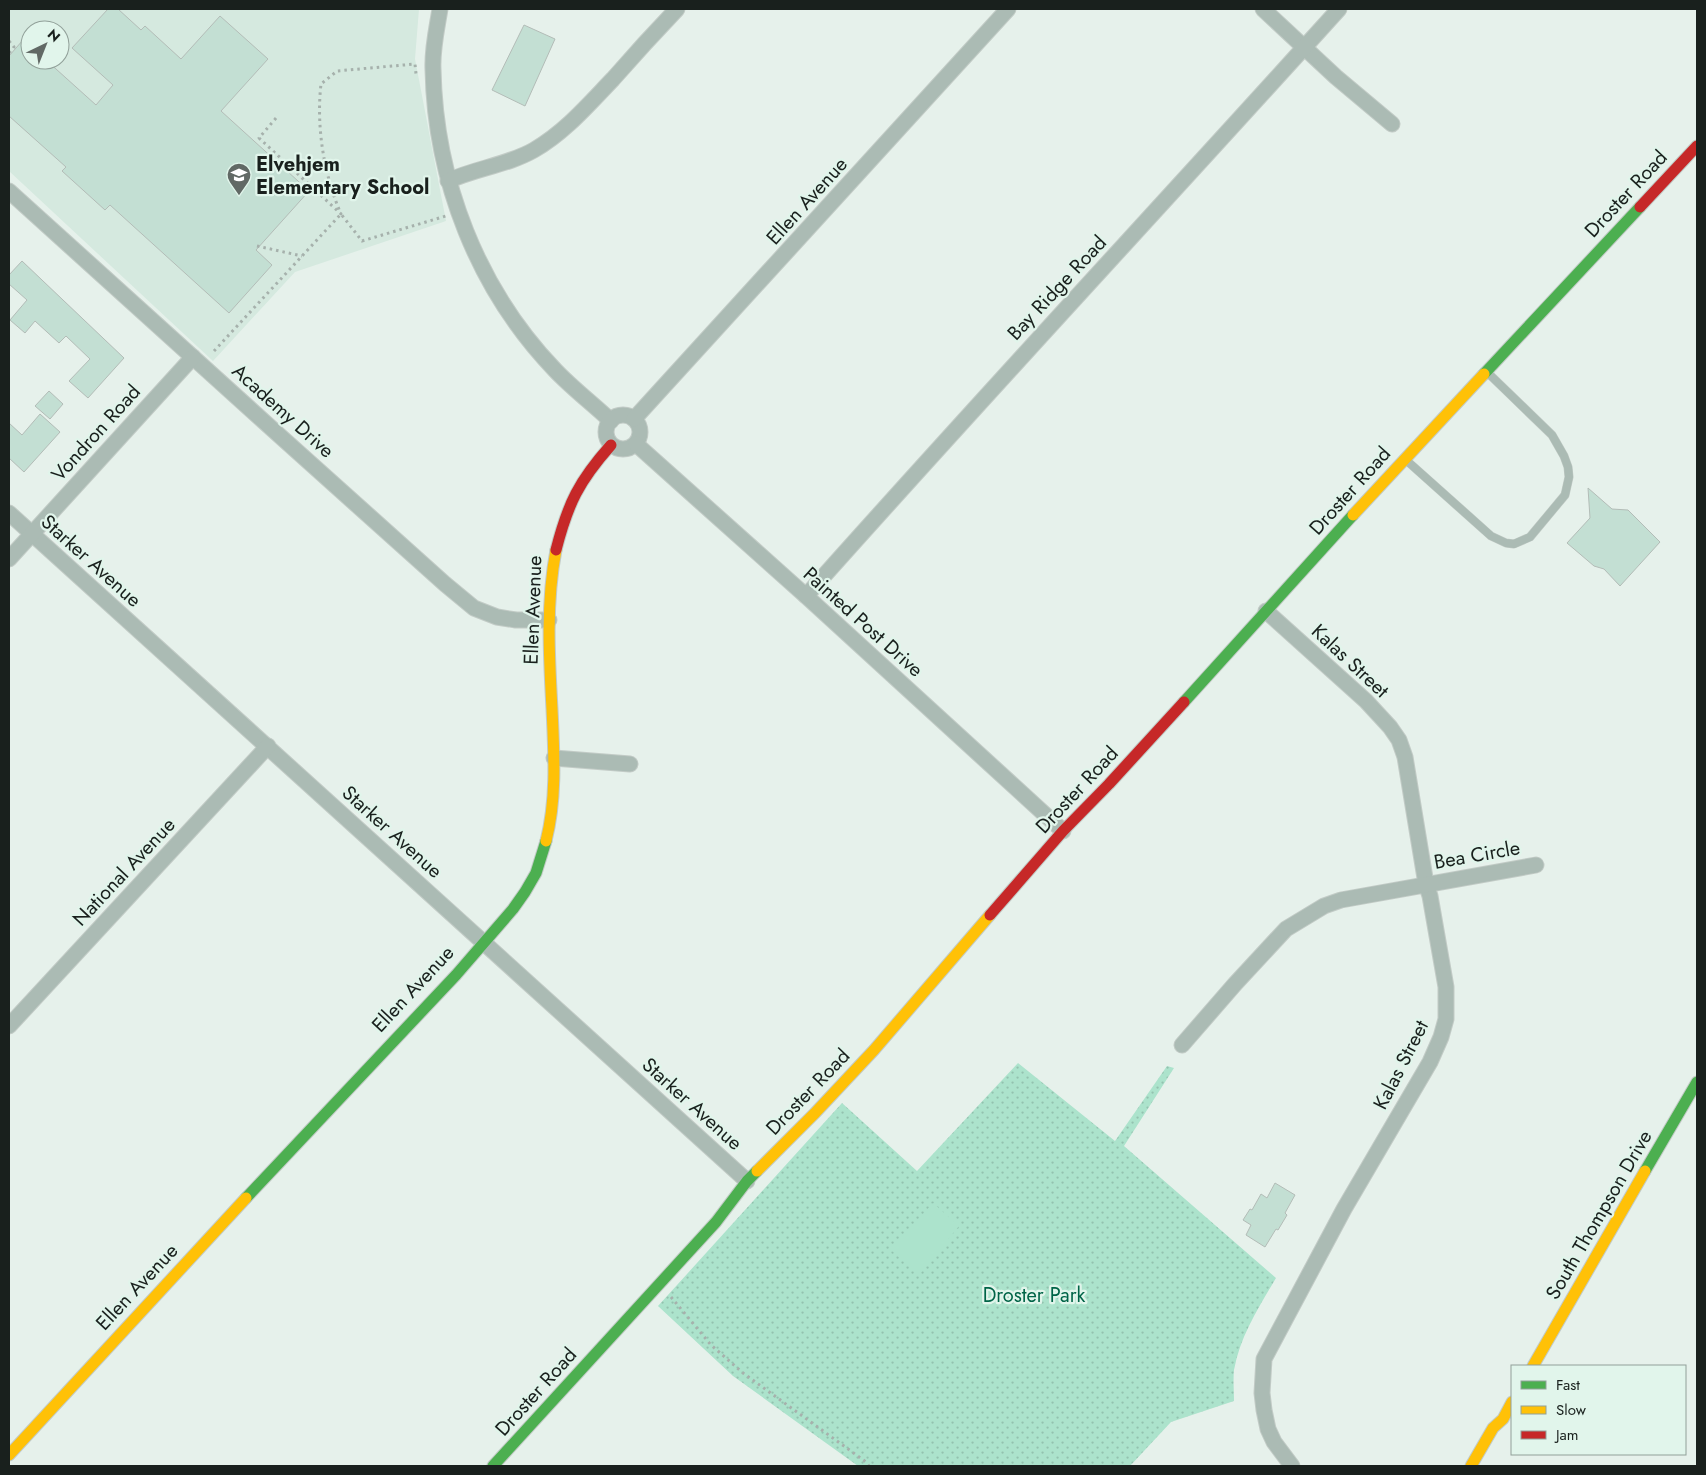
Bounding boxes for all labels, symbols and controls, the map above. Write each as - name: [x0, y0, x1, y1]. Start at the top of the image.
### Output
- north arrow: [20, 20, 70, 70]
- text: N: [43, 24, 65, 47]
- street label: Droster Road: [1578, 144, 1674, 244]
- place label: Elvehjem Elementary School: [256, 150, 429, 202]
- street label: Ellen Avenue: [760, 151, 854, 251]
- school or university icon: Elvehjem Elementary School: [226, 162, 252, 196]
- street label: Bay Ridge Road: [1001, 229, 1113, 347]
- street label: Academy Drive: [225, 357, 341, 465]
- street label: Vondron Road: [45, 378, 147, 488]
- street label: Droster Road: [1302, 440, 1398, 542]
- street label: Starker Avenue: [34, 508, 148, 614]
- street label: Ellen Avenue: [517, 555, 549, 665]
- street label: Painted Post Drive: [797, 560, 929, 684]
- street label: Kalas Street: [1305, 617, 1395, 705]
- street label: Droster Road: [1029, 740, 1125, 840]
- street label: Starker Avenue: [335, 779, 449, 885]
- street label: National Avenue: [66, 811, 182, 933]
- street label: Bea Circle: [1432, 833, 1522, 877]
- street label: Ellen Avenue: [365, 939, 461, 1039]
- street label: Kalas Street: [1366, 1015, 1436, 1115]
- street label: Droster Road: [759, 1042, 857, 1142]
- street label: Starker Avenue: [635, 1051, 749, 1157]
- street label: South Thompson Drive: [1539, 1125, 1659, 1305]
- street label: Ellen Avenue: [89, 1237, 185, 1337]
- park label: Droster Park: [983, 1281, 1086, 1310]
- street label: Droster Road: [488, 1341, 584, 1443]
- legend: [1511, 1365, 1686, 1455]
- text: Fast: [1556, 1374, 1580, 1396]
- text: Slow: [1556, 1399, 1587, 1421]
- text: Jam: [1554, 1424, 1579, 1446]

